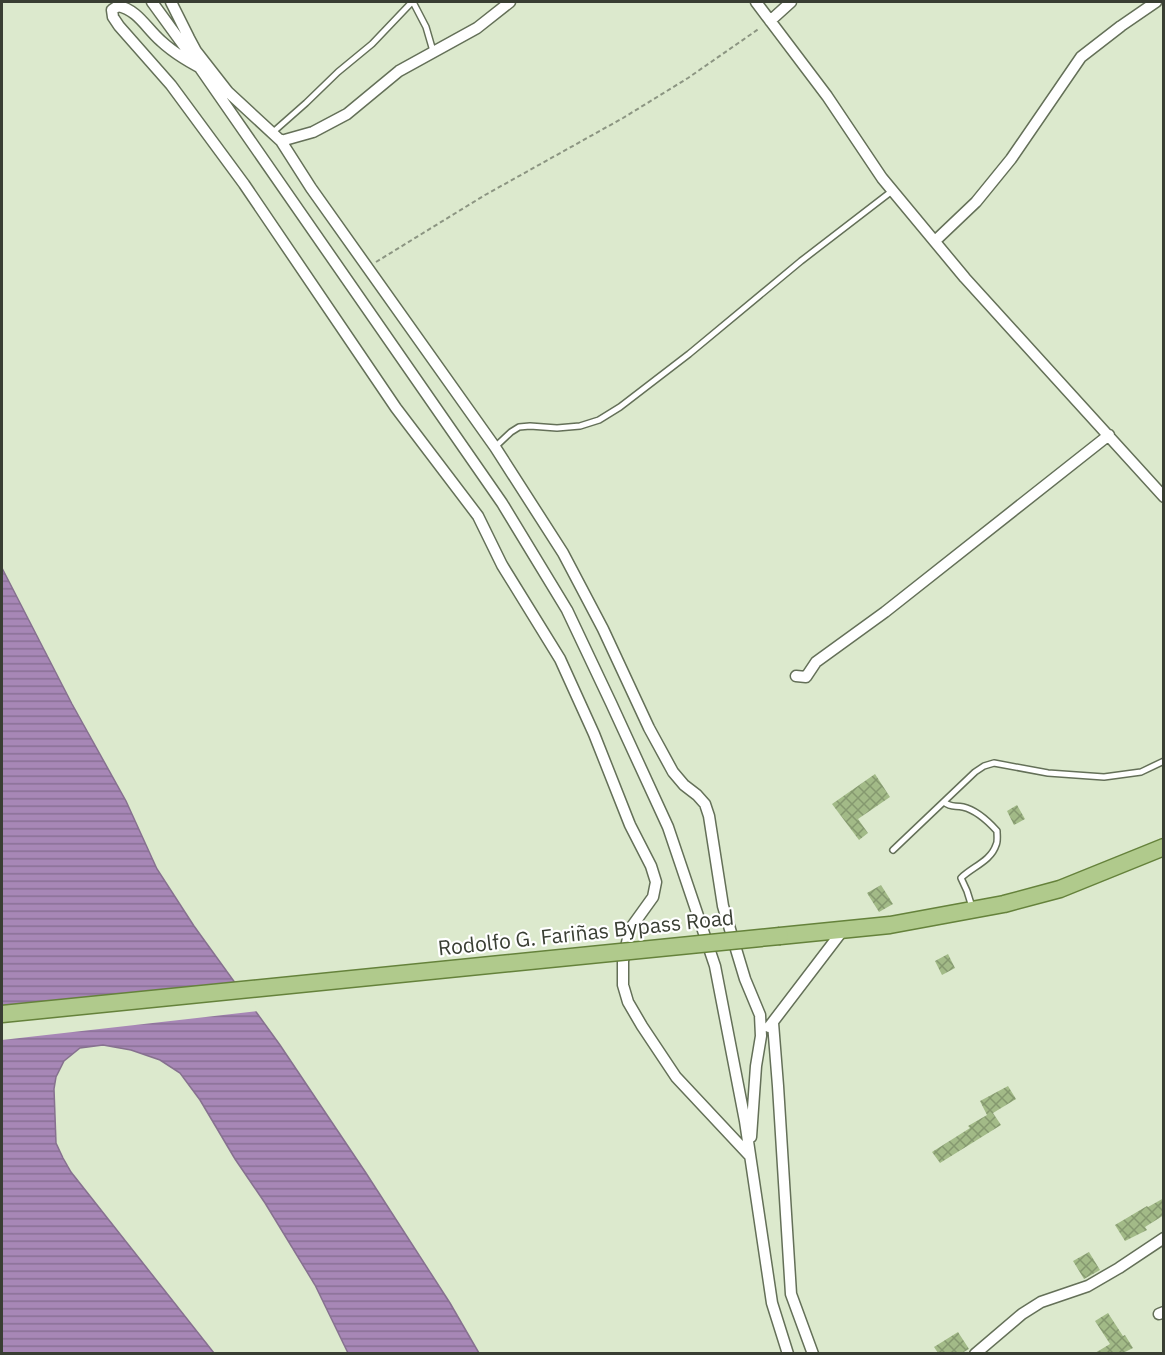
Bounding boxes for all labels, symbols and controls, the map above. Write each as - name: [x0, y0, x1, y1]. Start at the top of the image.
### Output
- street label: Rodolfo G. Fariñas Bypass Road: [436, 903, 735, 961]

